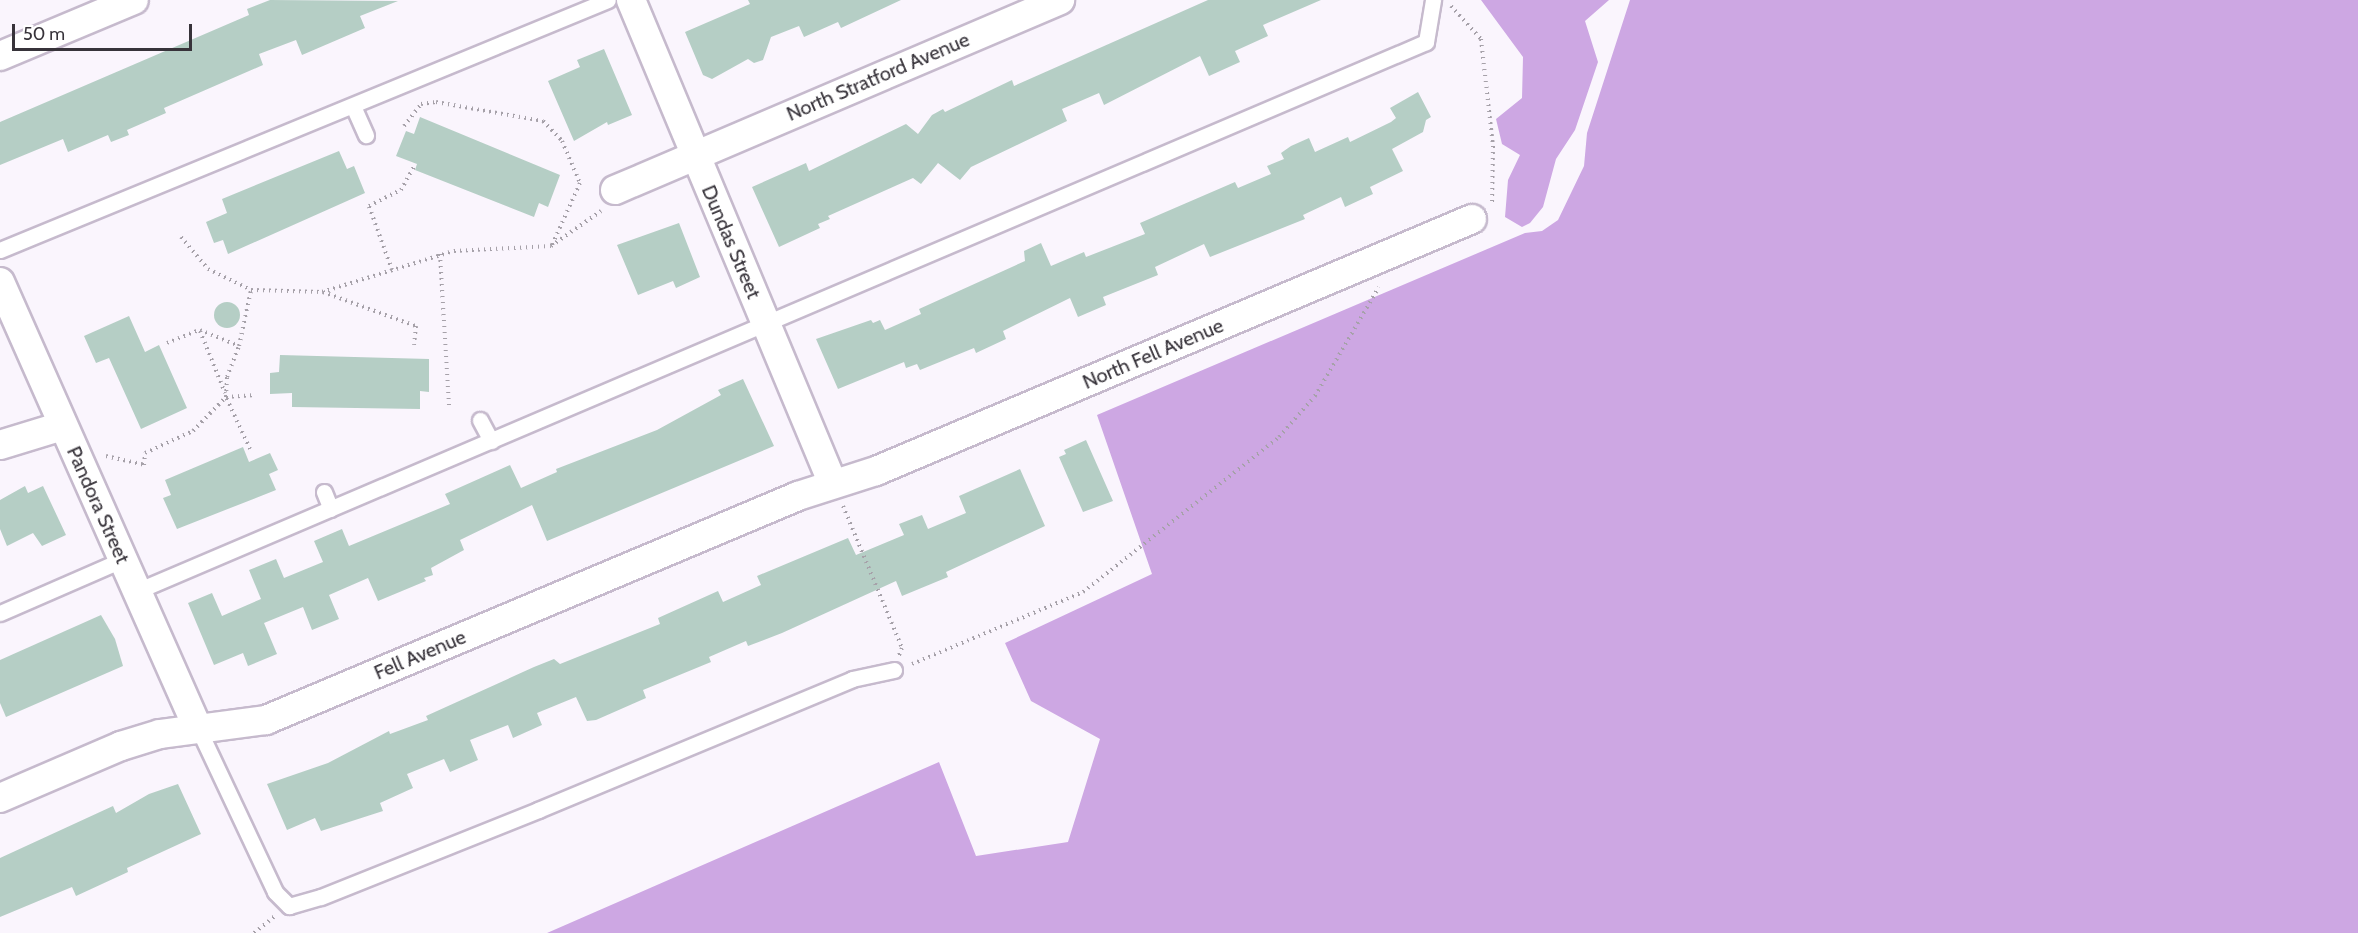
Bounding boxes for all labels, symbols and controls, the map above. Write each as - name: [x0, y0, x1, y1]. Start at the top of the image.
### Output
- scale bar: [15, 12, 195, 50]
- text: 50 m: [23, 23, 65, 45]
- street label: North Stratford Avenue: [783, 28, 973, 126]
- street label: Dundas Street: [696, 182, 766, 302]
- street label: North Fell Avenue: [1079, 314, 1227, 394]
- street label: Pandora Street: [61, 443, 135, 567]
- street label: Fell Avenue: [371, 625, 469, 685]

